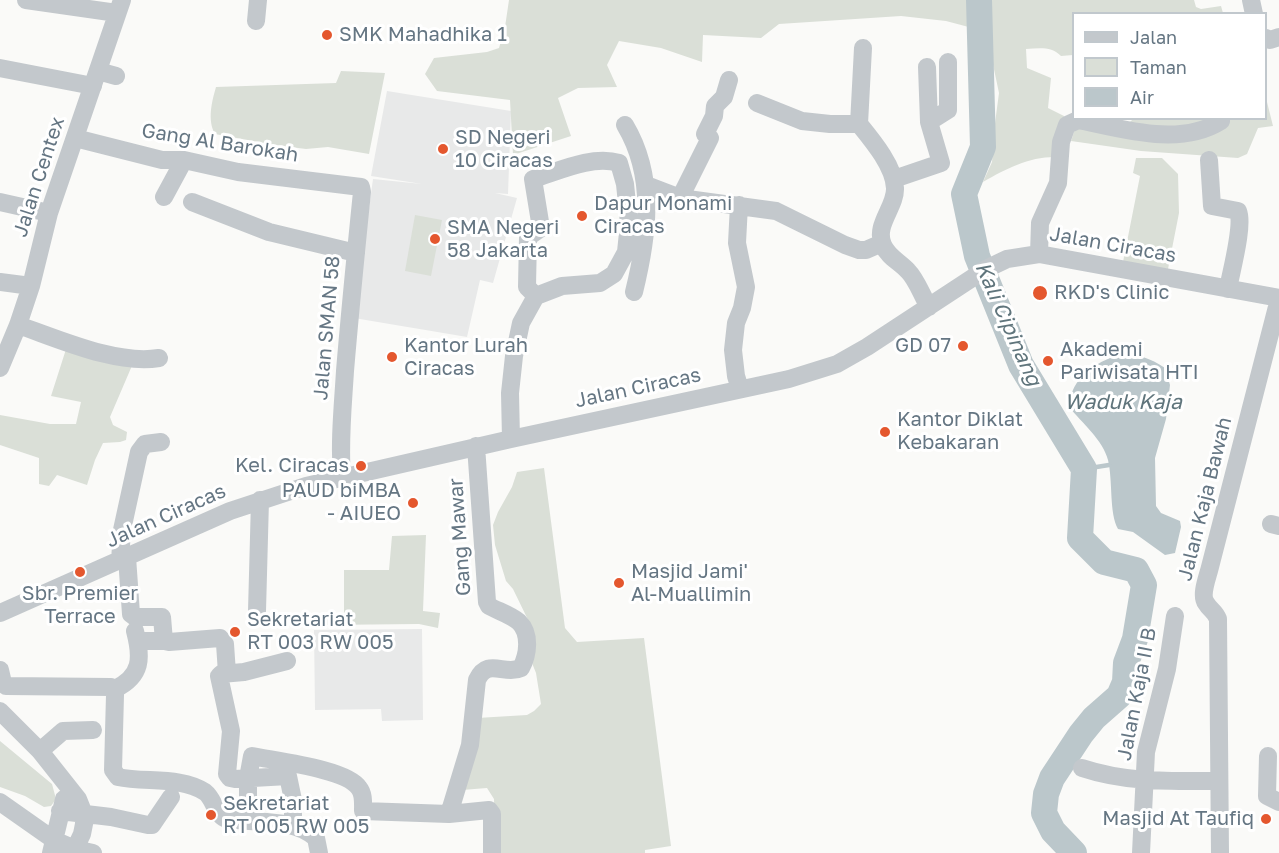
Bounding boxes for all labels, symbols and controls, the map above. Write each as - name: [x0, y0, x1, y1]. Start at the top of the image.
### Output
- legend: [1072, 12, 1267, 120]
- place label: SMK Mahadhika 1: [339, 23, 507, 47]
- text: Jalan: [1130, 26, 1177, 48]
- marker: SMK Mahadhika 1: [320, 28, 334, 42]
- text: Taman: [1130, 56, 1187, 78]
- text: Air: [1130, 86, 1154, 108]
- street label: Jalan Centex: [8, 114, 70, 240]
- street label: Gang Al Barokah: [140, 119, 300, 167]
- place label: SD Negeri 10 Ciracas: [455, 126, 553, 173]
- marker: SD Negeri 10 Ciracas: [436, 142, 450, 156]
- place label: Dapur Monami Ciracas: [594, 192, 732, 239]
- marker: Dapur Monami Ciracas: [575, 209, 589, 223]
- place label: SMA Negeri 58 Jakarta: [447, 216, 559, 263]
- street label: Jalan Ciracas: [1048, 222, 1178, 268]
- marker: SMA Negeri 58 Jakarta: [428, 232, 442, 246]
- street label: Jalan SMAN 58: [309, 255, 345, 401]
- water label: Kali Cipinang: [969, 258, 1047, 390]
- place label: RKD's Clinic: [1054, 281, 1169, 305]
- marker: RKD's Clinic: [1031, 284, 1049, 302]
- place label: Kantor Lurah Ciracas: [404, 334, 528, 381]
- place label: GD 07: [895, 334, 951, 358]
- place label: Akademi Pariwisata HTI: [1060, 338, 1199, 385]
- marker: GD 07: [956, 339, 970, 353]
- marker: Kantor Lurah Ciracas: [385, 350, 399, 364]
- marker: Akademi Pariwisata HTI: [1041, 354, 1055, 368]
- street label: Jalan Ciracas: [573, 363, 703, 413]
- water label: Waduk Kaja: [1064, 389, 1182, 415]
- place label: Kantor Diklat Kebakaran: [897, 408, 1023, 455]
- street label: Jalan Kaja Bawah: [1173, 415, 1237, 583]
- marker: Kantor Diklat Kebakaran: [878, 425, 892, 439]
- place label: Kel. Ciracas: [235, 454, 349, 478]
- marker: Kel. Ciracas: [354, 459, 368, 473]
- street label: Gang Mawar: [444, 477, 476, 597]
- street label: Jalan Ciracas: [103, 479, 229, 553]
- place label: PAUD biMBA - AIUEO: [282, 479, 401, 526]
- marker: PAUD biMBA - AIUEO: [406, 496, 420, 510]
- place label: Masjid Jami' Al-Muallimin: [631, 560, 751, 607]
- marker: Sbr. Premier Terrace: [73, 565, 87, 579]
- marker: Masjid Jami' Al-Muallimin: [612, 576, 626, 590]
- place label: Sbr. Premier Terrace: [22, 582, 138, 629]
- place label: Sekretariat RT 003 RW 005: [247, 608, 393, 655]
- marker: Sekretariat RT 003 RW 005: [228, 625, 242, 639]
- street label: Jalan Kaja II B: [1112, 625, 1162, 763]
- place label: Sekretariat RT 005 RW 005: [223, 792, 369, 839]
- place label: Masjid At Taufiq: [1102, 807, 1254, 831]
- marker: Sekretariat RT 005 RW 005: [204, 808, 218, 822]
- marker: Masjid At Taufiq: [1259, 812, 1273, 826]

